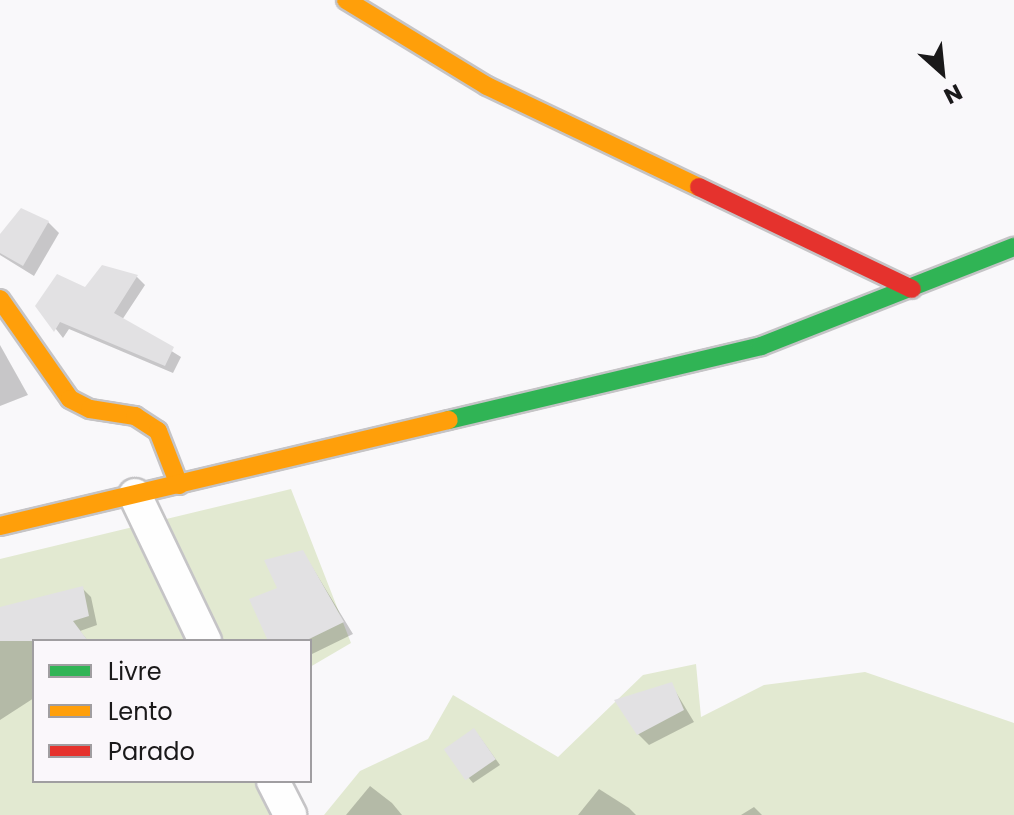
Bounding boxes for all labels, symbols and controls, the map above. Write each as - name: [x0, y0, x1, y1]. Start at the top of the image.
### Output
- north arrow: [902, 32, 982, 112]
- text: N: [939, 76, 968, 111]
- legend: [32, 639, 312, 783]
- text: Livre: [108, 655, 162, 688]
- text: Lento: [108, 695, 173, 728]
- text: Parado: [108, 735, 195, 768]

